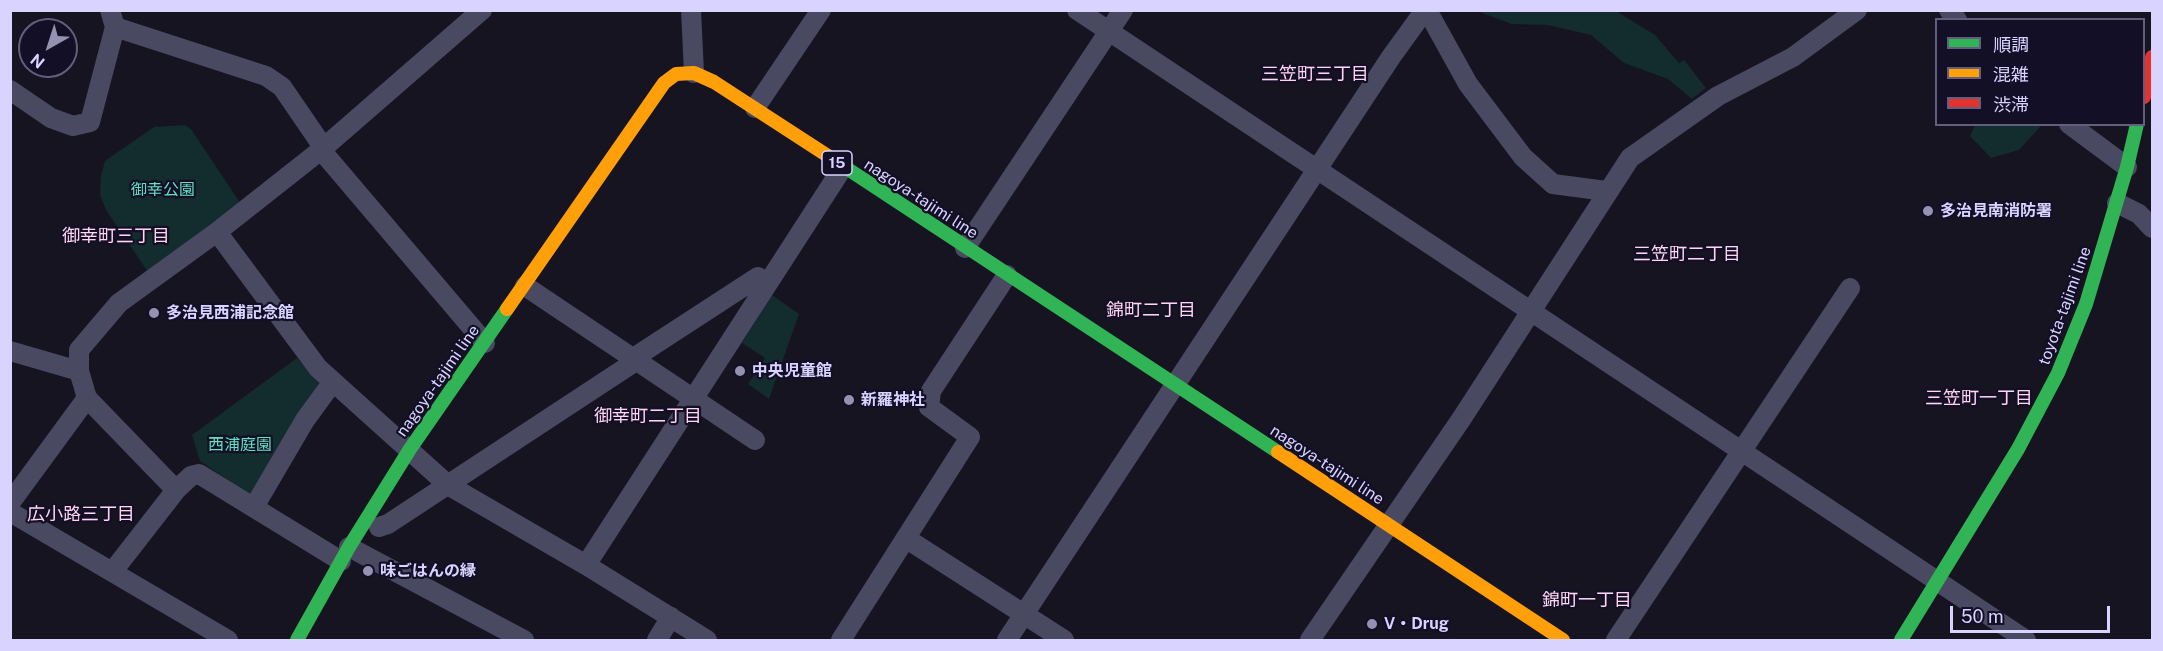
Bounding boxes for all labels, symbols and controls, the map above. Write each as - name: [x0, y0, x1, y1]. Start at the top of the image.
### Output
- north arrow: [18, 18, 78, 78]
- legend: [1935, 18, 2145, 126]
- text: 順調: [1993, 34, 2029, 55]
- text: N: [27, 50, 48, 72]
- district label: 三笠町三丁目: [1261, 63, 1369, 85]
- text: 混雑: [1993, 64, 2029, 85]
- text: 渋滞: [1993, 94, 2029, 115]
- road number: 15: [822, 151, 852, 175]
- street label: nagoya-tajimi line: [860, 155, 982, 243]
- park label: 御幸公園: [131, 180, 195, 200]
- place label: 多治見南消防署: [1940, 201, 2052, 221]
- marker: 多治見南消防署: [1921, 204, 1935, 218]
- district label: 御幸町三丁目: [62, 225, 170, 247]
- district label: 三笠町二丁目: [1633, 243, 1741, 265]
- street label: toyota-tajimi line: [2035, 244, 2095, 368]
- district label: 錦町二丁目: [1106, 299, 1196, 321]
- place label: 多治見西浦記念館: [166, 303, 294, 323]
- marker: 多治見西浦記念館: [147, 306, 161, 320]
- street label: nagoya-tajimi line: [392, 321, 484, 441]
- place label: 中央児童館: [752, 361, 832, 381]
- marker: 中央児童館: [733, 364, 747, 378]
- district label: 三笠町一丁目: [1925, 387, 2033, 409]
- place label: 新羅神社: [861, 390, 925, 410]
- marker: 新羅神社: [842, 393, 856, 407]
- district label: 御幸町二丁目: [594, 405, 702, 427]
- street label: nagoya-tajimi line: [1266, 421, 1388, 509]
- park label: 西浦庭園: [208, 435, 272, 455]
- district label: 広小路三丁目: [27, 503, 135, 525]
- place label: 味ごはんの縁: [380, 561, 476, 581]
- marker: 味ごはんの縁: [361, 564, 375, 578]
- district label: 錦町一丁目: [1542, 589, 1632, 611]
- scale bar: [1953, 594, 2114, 632]
- text: 50 m: [1961, 606, 2004, 627]
- place label: V・Drug: [1384, 614, 1449, 634]
- marker: V・Drug: [1365, 617, 1379, 631]

